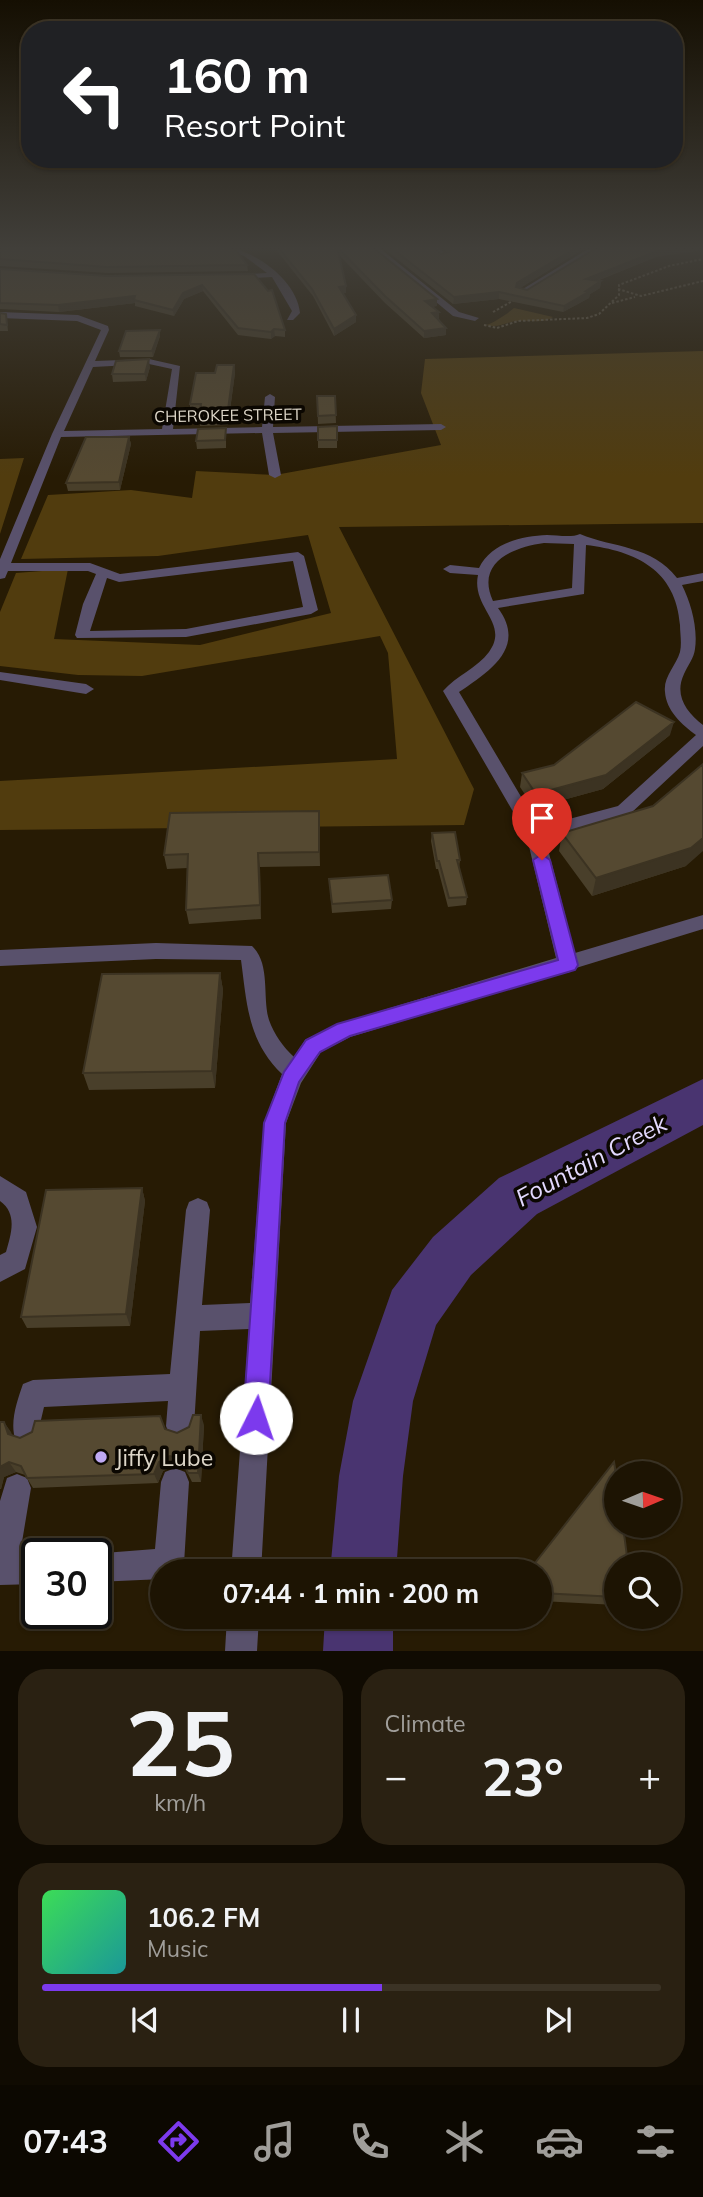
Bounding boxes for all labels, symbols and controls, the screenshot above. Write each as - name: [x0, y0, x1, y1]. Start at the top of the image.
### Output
- text: 160 m: [164, 44, 310, 105]
- icon: left: [49, 49, 140, 140]
- text: Resort Point: [164, 105, 345, 145]
- street label: CHEROKEE STREET: [154, 404, 302, 426]
- pin: [512, 788, 572, 860]
- icon: arrive: [523, 799, 561, 837]
- water label: Fountain Creek: [510, 1107, 672, 1212]
- position arrow: [219, 1381, 293, 1455]
- place label: Jiffy Lube: [115, 1443, 213, 1472]
- marker: Jiffy Lube: [93, 1449, 109, 1465]
- north arrow: [604, 1461, 681, 1538]
- map controls: [604, 1461, 681, 1629]
- speed limit sign: 30: [21, 1538, 112, 1629]
- button: search: [604, 1552, 681, 1629]
- text: 07:44 · 1 min · 200 m: [223, 1577, 479, 1610]
- text: 25: [126, 1685, 235, 1799]
- text: Climate: [385, 1709, 466, 1738]
- text: 23°: [482, 1744, 564, 1809]
- text: −: [385, 1752, 407, 1800]
- text: +: [638, 1752, 661, 1800]
- text: km/h: [154, 1788, 206, 1817]
- text: 106.2 FM: [147, 1901, 260, 1934]
- text: Music: [147, 1934, 208, 1963]
- icon: previous: [126, 2001, 164, 2039]
- icon: pause: [332, 2001, 370, 2039]
- icon: next: [539, 2001, 577, 2039]
- icon: directions: [154, 2117, 203, 2166]
- icon: music: [250, 2117, 299, 2166]
- icon: phone: [345, 2117, 394, 2166]
- icon: climate: [440, 2117, 489, 2166]
- icon: car: [535, 2117, 584, 2166]
- icon: filters: [631, 2117, 680, 2166]
- text: 07:43: [23, 2121, 108, 2161]

